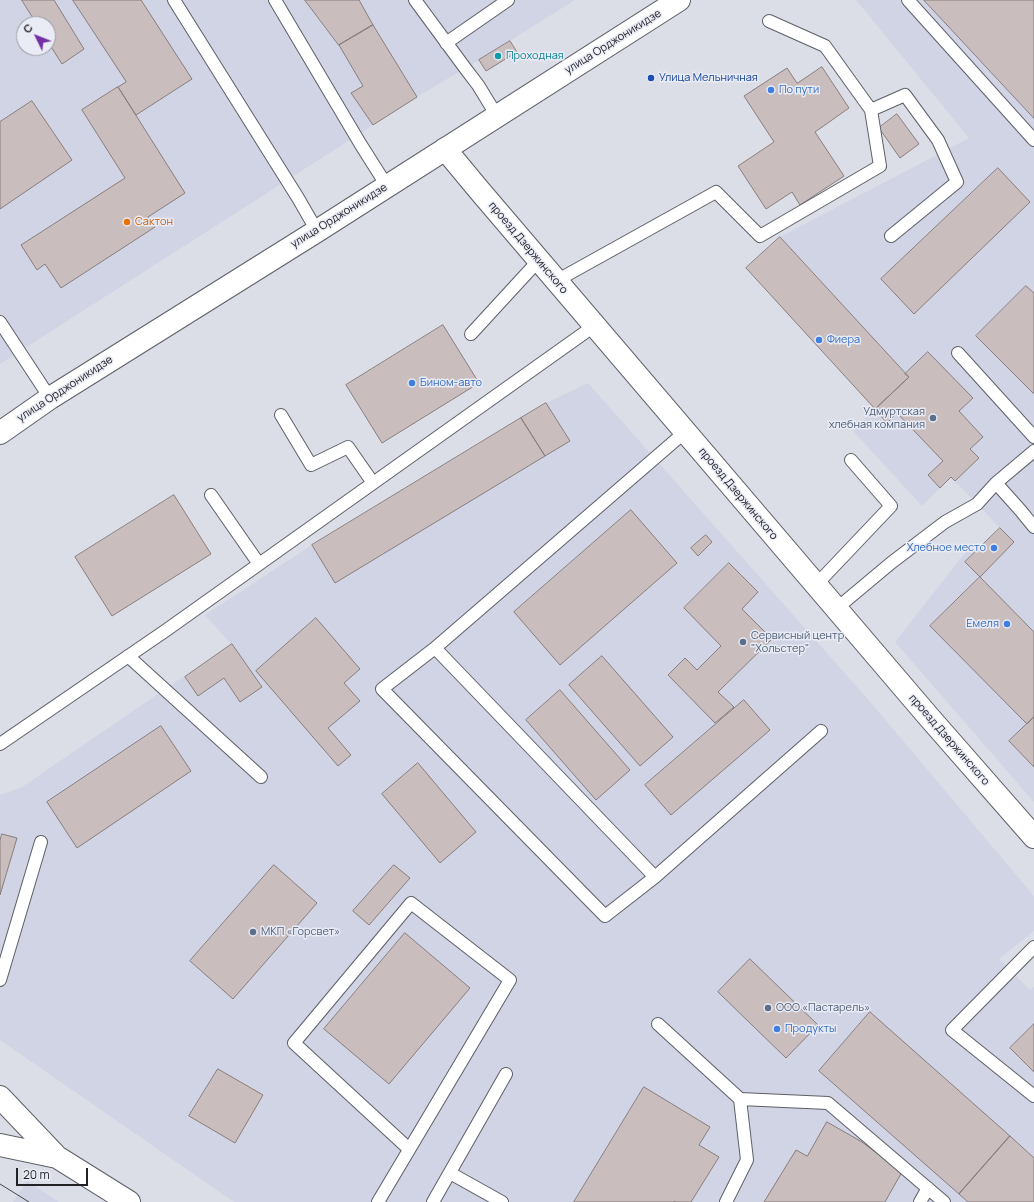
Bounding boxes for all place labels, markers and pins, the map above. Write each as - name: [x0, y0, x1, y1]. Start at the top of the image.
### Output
- place label: Проходная: [506, 49, 564, 63]
- marker: Проходная: [493, 51, 503, 61]
- place label: Улица Мельничная: [659, 71, 758, 85]
- marker: Улица Мельничная: [646, 73, 656, 83]
- place label: По пути: [779, 83, 819, 97]
- marker: По пути: [766, 85, 776, 95]
- place label: Сактон: [135, 215, 173, 229]
- marker: Сактон: [122, 217, 132, 227]
- place label: Фиера: [827, 333, 860, 347]
- marker: Фиера: [814, 335, 824, 345]
- place label: Бином-авто: [420, 376, 482, 390]
- marker: Бином-авто: [407, 378, 417, 388]
- place label: Удмуртская хлебная компания: [829, 405, 925, 431]
- marker: Удмуртская хлебная компания: [928, 413, 938, 423]
- place label: Хлебное место: [907, 541, 986, 555]
- marker: Хлебное место: [989, 543, 999, 553]
- place label: Емеля: [966, 617, 999, 631]
- marker: Емеля: [1002, 619, 1012, 629]
- place label: Сервисный центр "Хольстер": [751, 629, 844, 655]
- marker: Сервисный центр "Хольстер": [738, 637, 748, 647]
- place label: МКП «Горсвет»: [261, 925, 340, 939]
- marker: МКП «Горсвет»: [248, 927, 258, 937]
- place label: ООО «Пастарель»: [776, 1001, 870, 1015]
- marker: ООО «Пастарель»: [763, 1003, 773, 1013]
- place label: Продукты: [785, 1022, 836, 1036]
- marker: Продукты: [772, 1024, 782, 1034]

